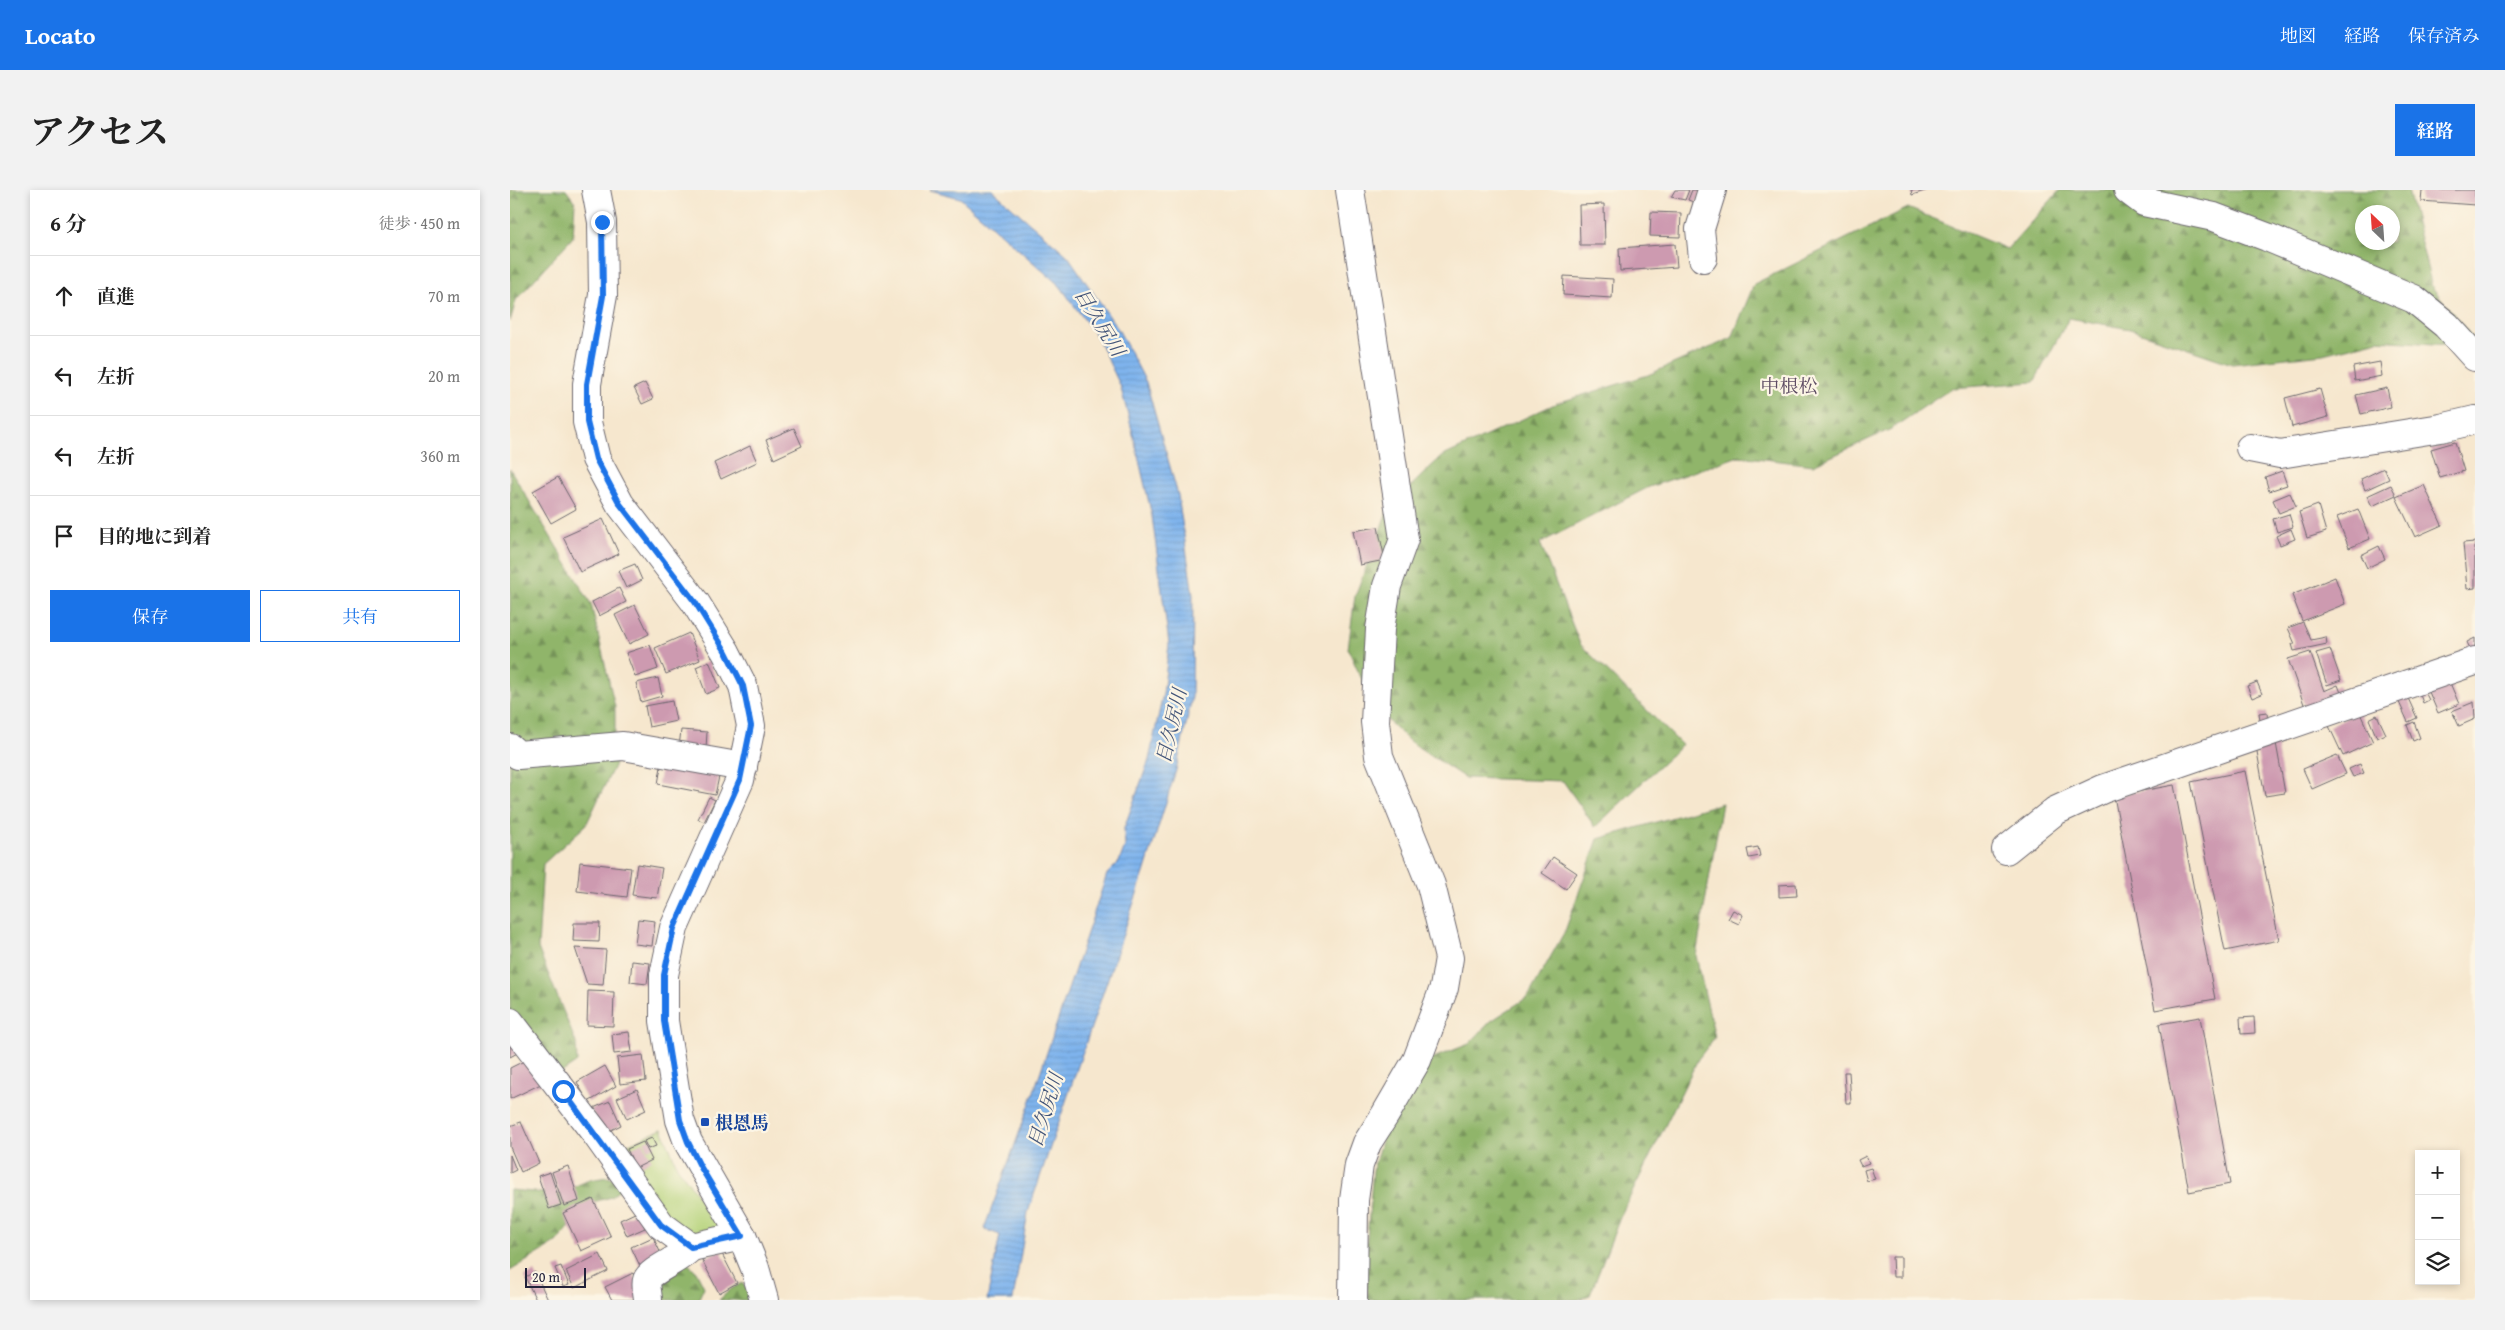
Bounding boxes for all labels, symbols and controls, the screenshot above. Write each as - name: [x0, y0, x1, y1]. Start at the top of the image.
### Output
- text: Locato: [25, 18, 96, 53]
- text: 地図: [2280, 22, 2316, 49]
- text: 経路: [2344, 22, 2380, 49]
- text: 保存済み: [2408, 22, 2480, 49]
- button: 経路: [2395, 104, 2475, 156]
- text: アクセス: [30, 106, 169, 157]
- north arrow: [2355, 205, 2400, 250]
- text: 6 分: [50, 208, 87, 239]
- text: 徒歩 · 450 m: [379, 211, 460, 235]
- route end: [591, 211, 614, 234]
- icon: ahead: [50, 282, 78, 310]
- text: 直進: [97, 282, 135, 310]
- water label: 目久尻川: [1068, 282, 1133, 363]
- text: 70 m: [428, 284, 460, 308]
- icon: left: [50, 362, 78, 390]
- text: 左折: [97, 362, 135, 390]
- text: 20 m: [428, 364, 460, 388]
- district label: 中根松: [1760, 372, 1818, 400]
- icon: left: [50, 442, 78, 470]
- text: 左折: [97, 442, 135, 470]
- text: 360 m: [420, 444, 460, 468]
- icon: arrive: [50, 522, 78, 550]
- text: 目的地に到着: [97, 522, 211, 550]
- button: 保存: [50, 590, 250, 642]
- button: 共有: [260, 590, 460, 642]
- water label: 目久尻川: [1149, 684, 1194, 766]
- water label: 目久尻川: [1020, 1068, 1070, 1150]
- route start: [552, 1080, 575, 1103]
- place label: 根恩馬: [715, 1109, 769, 1136]
- marker: 根恩馬: [699, 1116, 711, 1128]
- map controls: [2415, 1150, 2460, 1285]
- button: +: [2415, 1150, 2460, 1195]
- button: −: [2415, 1195, 2460, 1240]
- button: layers: [2415, 1240, 2460, 1285]
- scale bar: [525, 1265, 586, 1288]
- text: 20 m: [532, 1267, 560, 1287]

